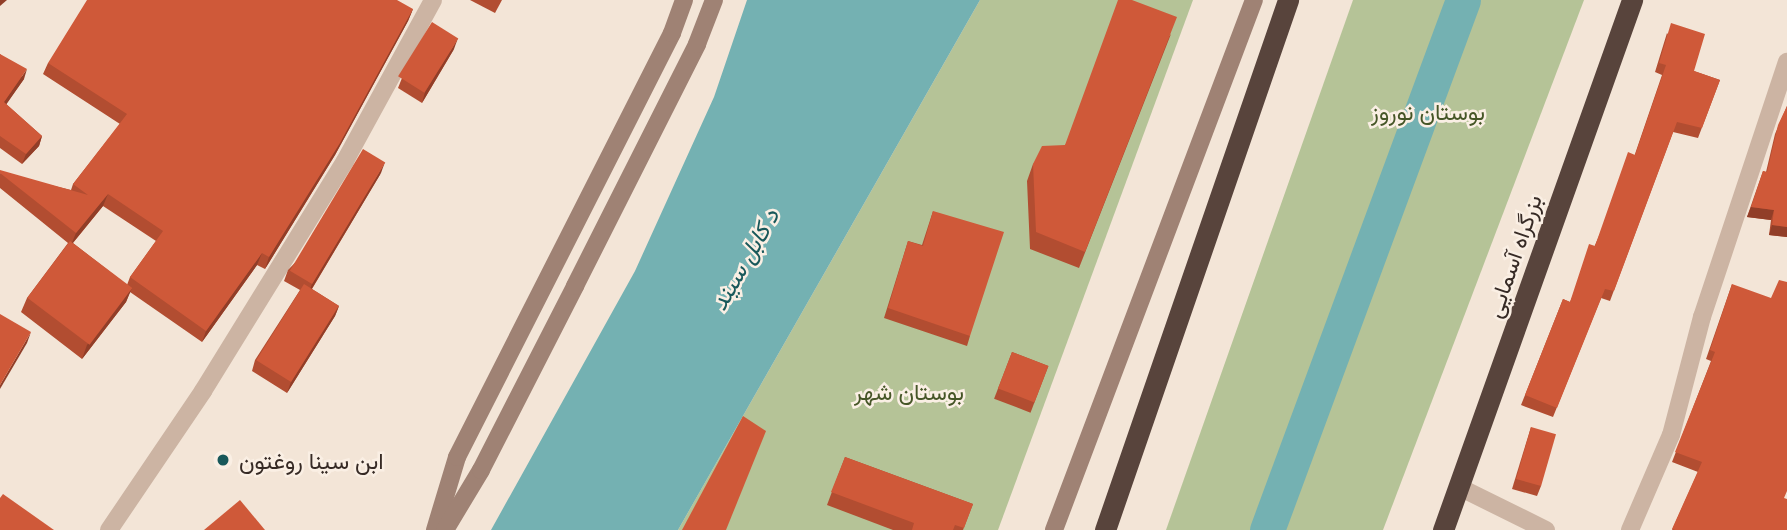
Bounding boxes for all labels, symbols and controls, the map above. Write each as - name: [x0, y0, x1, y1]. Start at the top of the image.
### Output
- park label: بوستان نوروز: [1371, 97, 1485, 125]
- street label: بزرگراه آسمایی: [1479, 191, 1547, 321]
- water label: د کابل سيند: [703, 203, 785, 315]
- park label: بوستان شهر: [854, 377, 964, 405]
- place label: ابن سینا روغتون: [239, 446, 384, 474]
- marker: ابن سینا روغتون: [213, 450, 233, 470]

